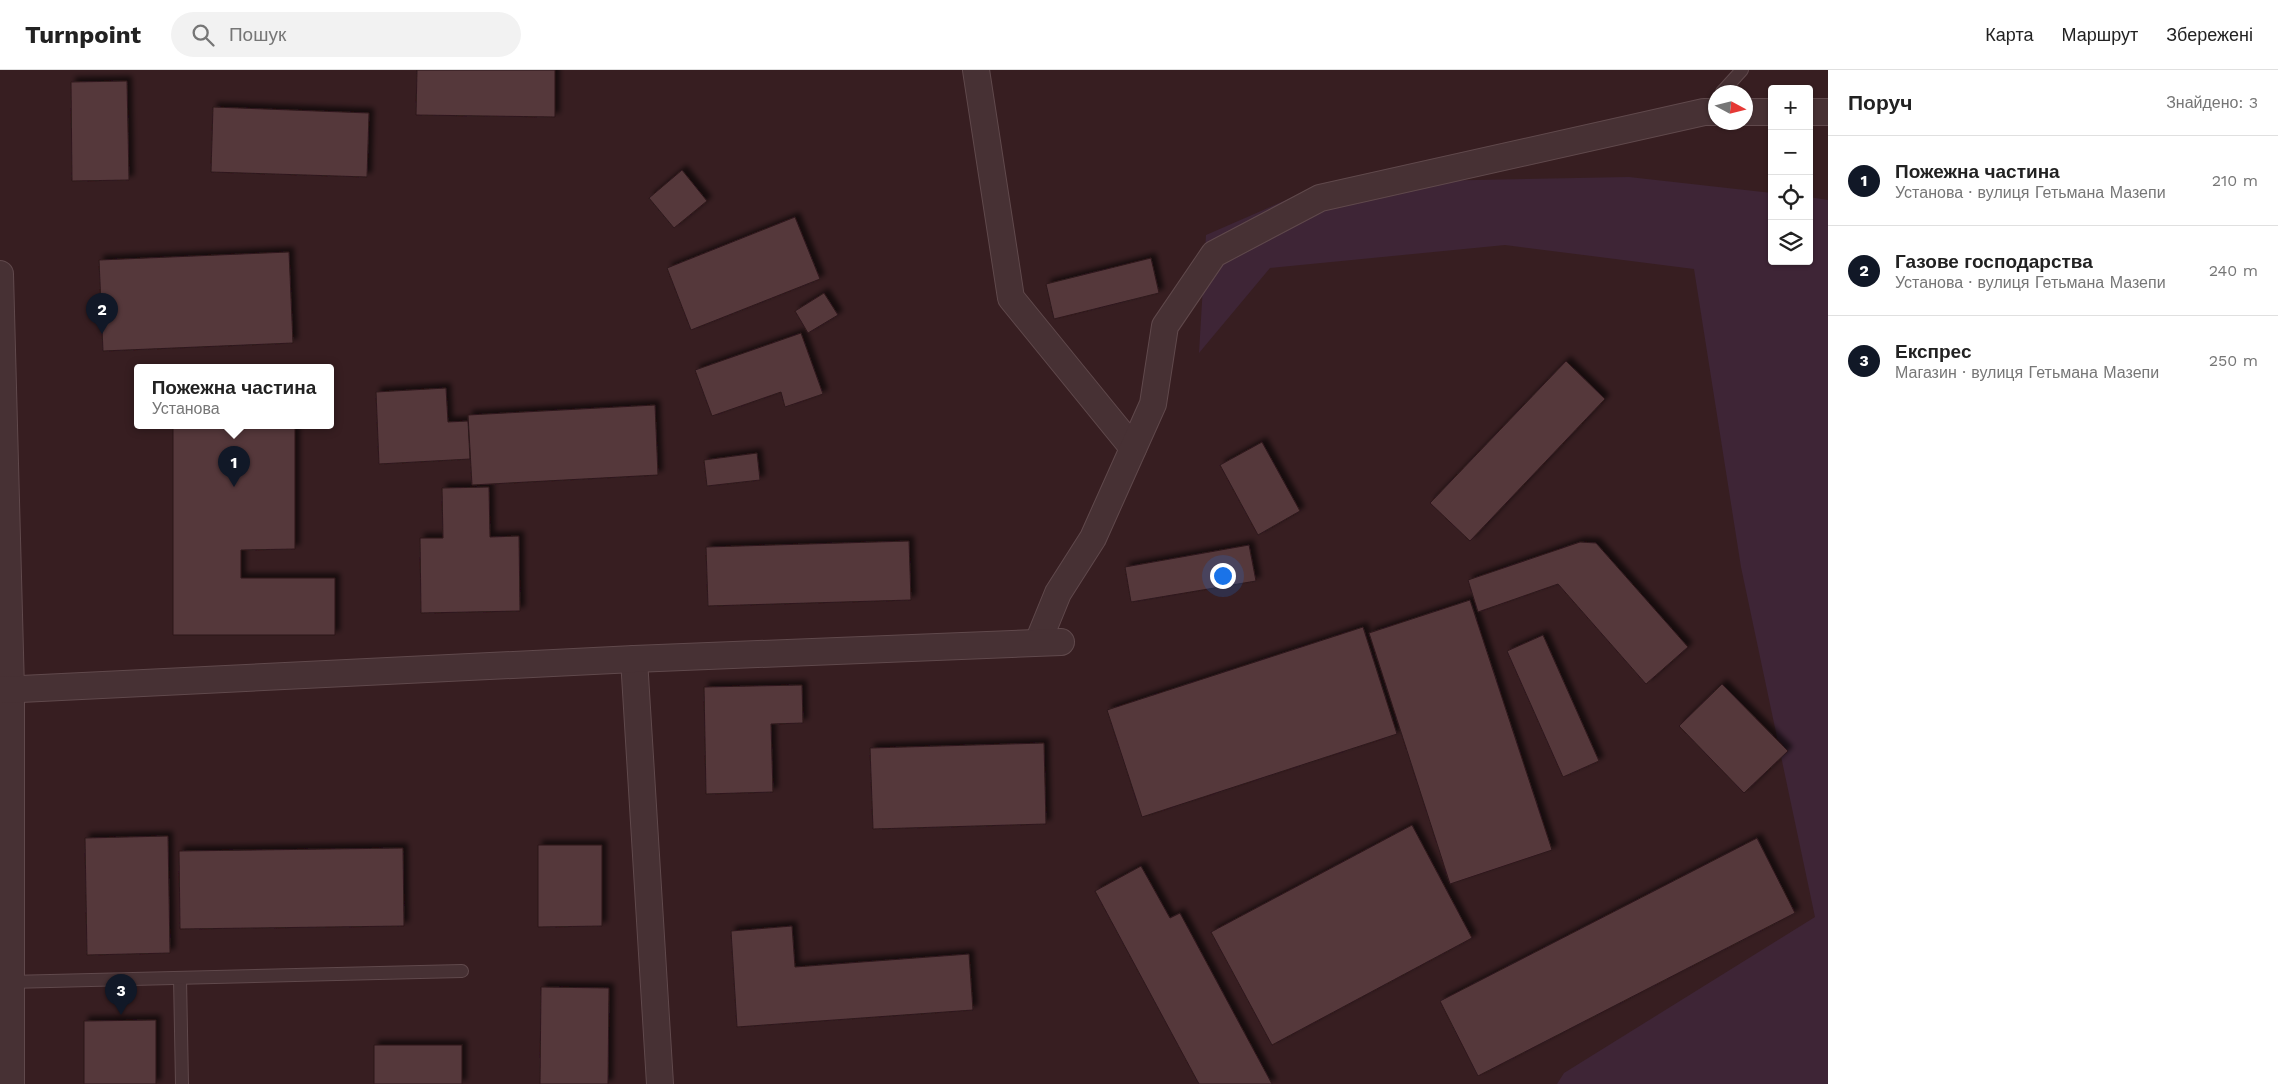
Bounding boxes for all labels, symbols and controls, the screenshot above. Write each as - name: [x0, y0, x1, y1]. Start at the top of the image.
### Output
- search box: [171, 12, 521, 57]
- text: Turnpoint: [25, 21, 141, 49]
- icon: search: [189, 21, 217, 49]
- text: Пошук: [229, 23, 286, 46]
- text: Карта: [1985, 24, 2033, 45]
- text: Маршрут: [2061, 24, 2138, 45]
- text: Збережені: [2166, 24, 2253, 45]
- north arrow: [1708, 85, 1753, 130]
- map controls: [1768, 85, 1813, 265]
- button: +: [1768, 85, 1813, 130]
- text: Поруч: [1848, 90, 1912, 115]
- text: Знайдено: 3: [2166, 93, 2258, 112]
- button: −: [1768, 130, 1813, 175]
- text: Пожежна частина: [1895, 160, 2060, 183]
- text: 1: [1861, 171, 1867, 190]
- text: 210 m: [2212, 171, 2258, 190]
- button: locate: [1768, 175, 1813, 220]
- text: Установа · вулиця Гетьмана Мазепи: [1895, 183, 2166, 202]
- button: layers: [1768, 220, 1813, 265]
- text: Газове господарства: [1895, 250, 2093, 273]
- text: 2: [1859, 261, 1869, 280]
- text: 240 m: [2209, 261, 2258, 280]
- text: Установа · вулиця Гетьмана Мазепи: [1895, 273, 2166, 292]
- pin: 2: [86, 293, 118, 334]
- text: Експрес: [1895, 340, 1971, 363]
- text: 3: [1859, 351, 1869, 370]
- text: 250 m: [2209, 351, 2258, 370]
- text: Магазин · вулиця Гетьмана Мазепи: [1895, 363, 2159, 382]
- popup: [134, 364, 334, 429]
- text: Пожежна частина: [152, 376, 316, 399]
- text: Установа: [152, 399, 220, 418]
- pin: 1: [218, 446, 250, 487]
- your location: [1210, 563, 1236, 589]
- pin: 3: [105, 974, 137, 1015]

